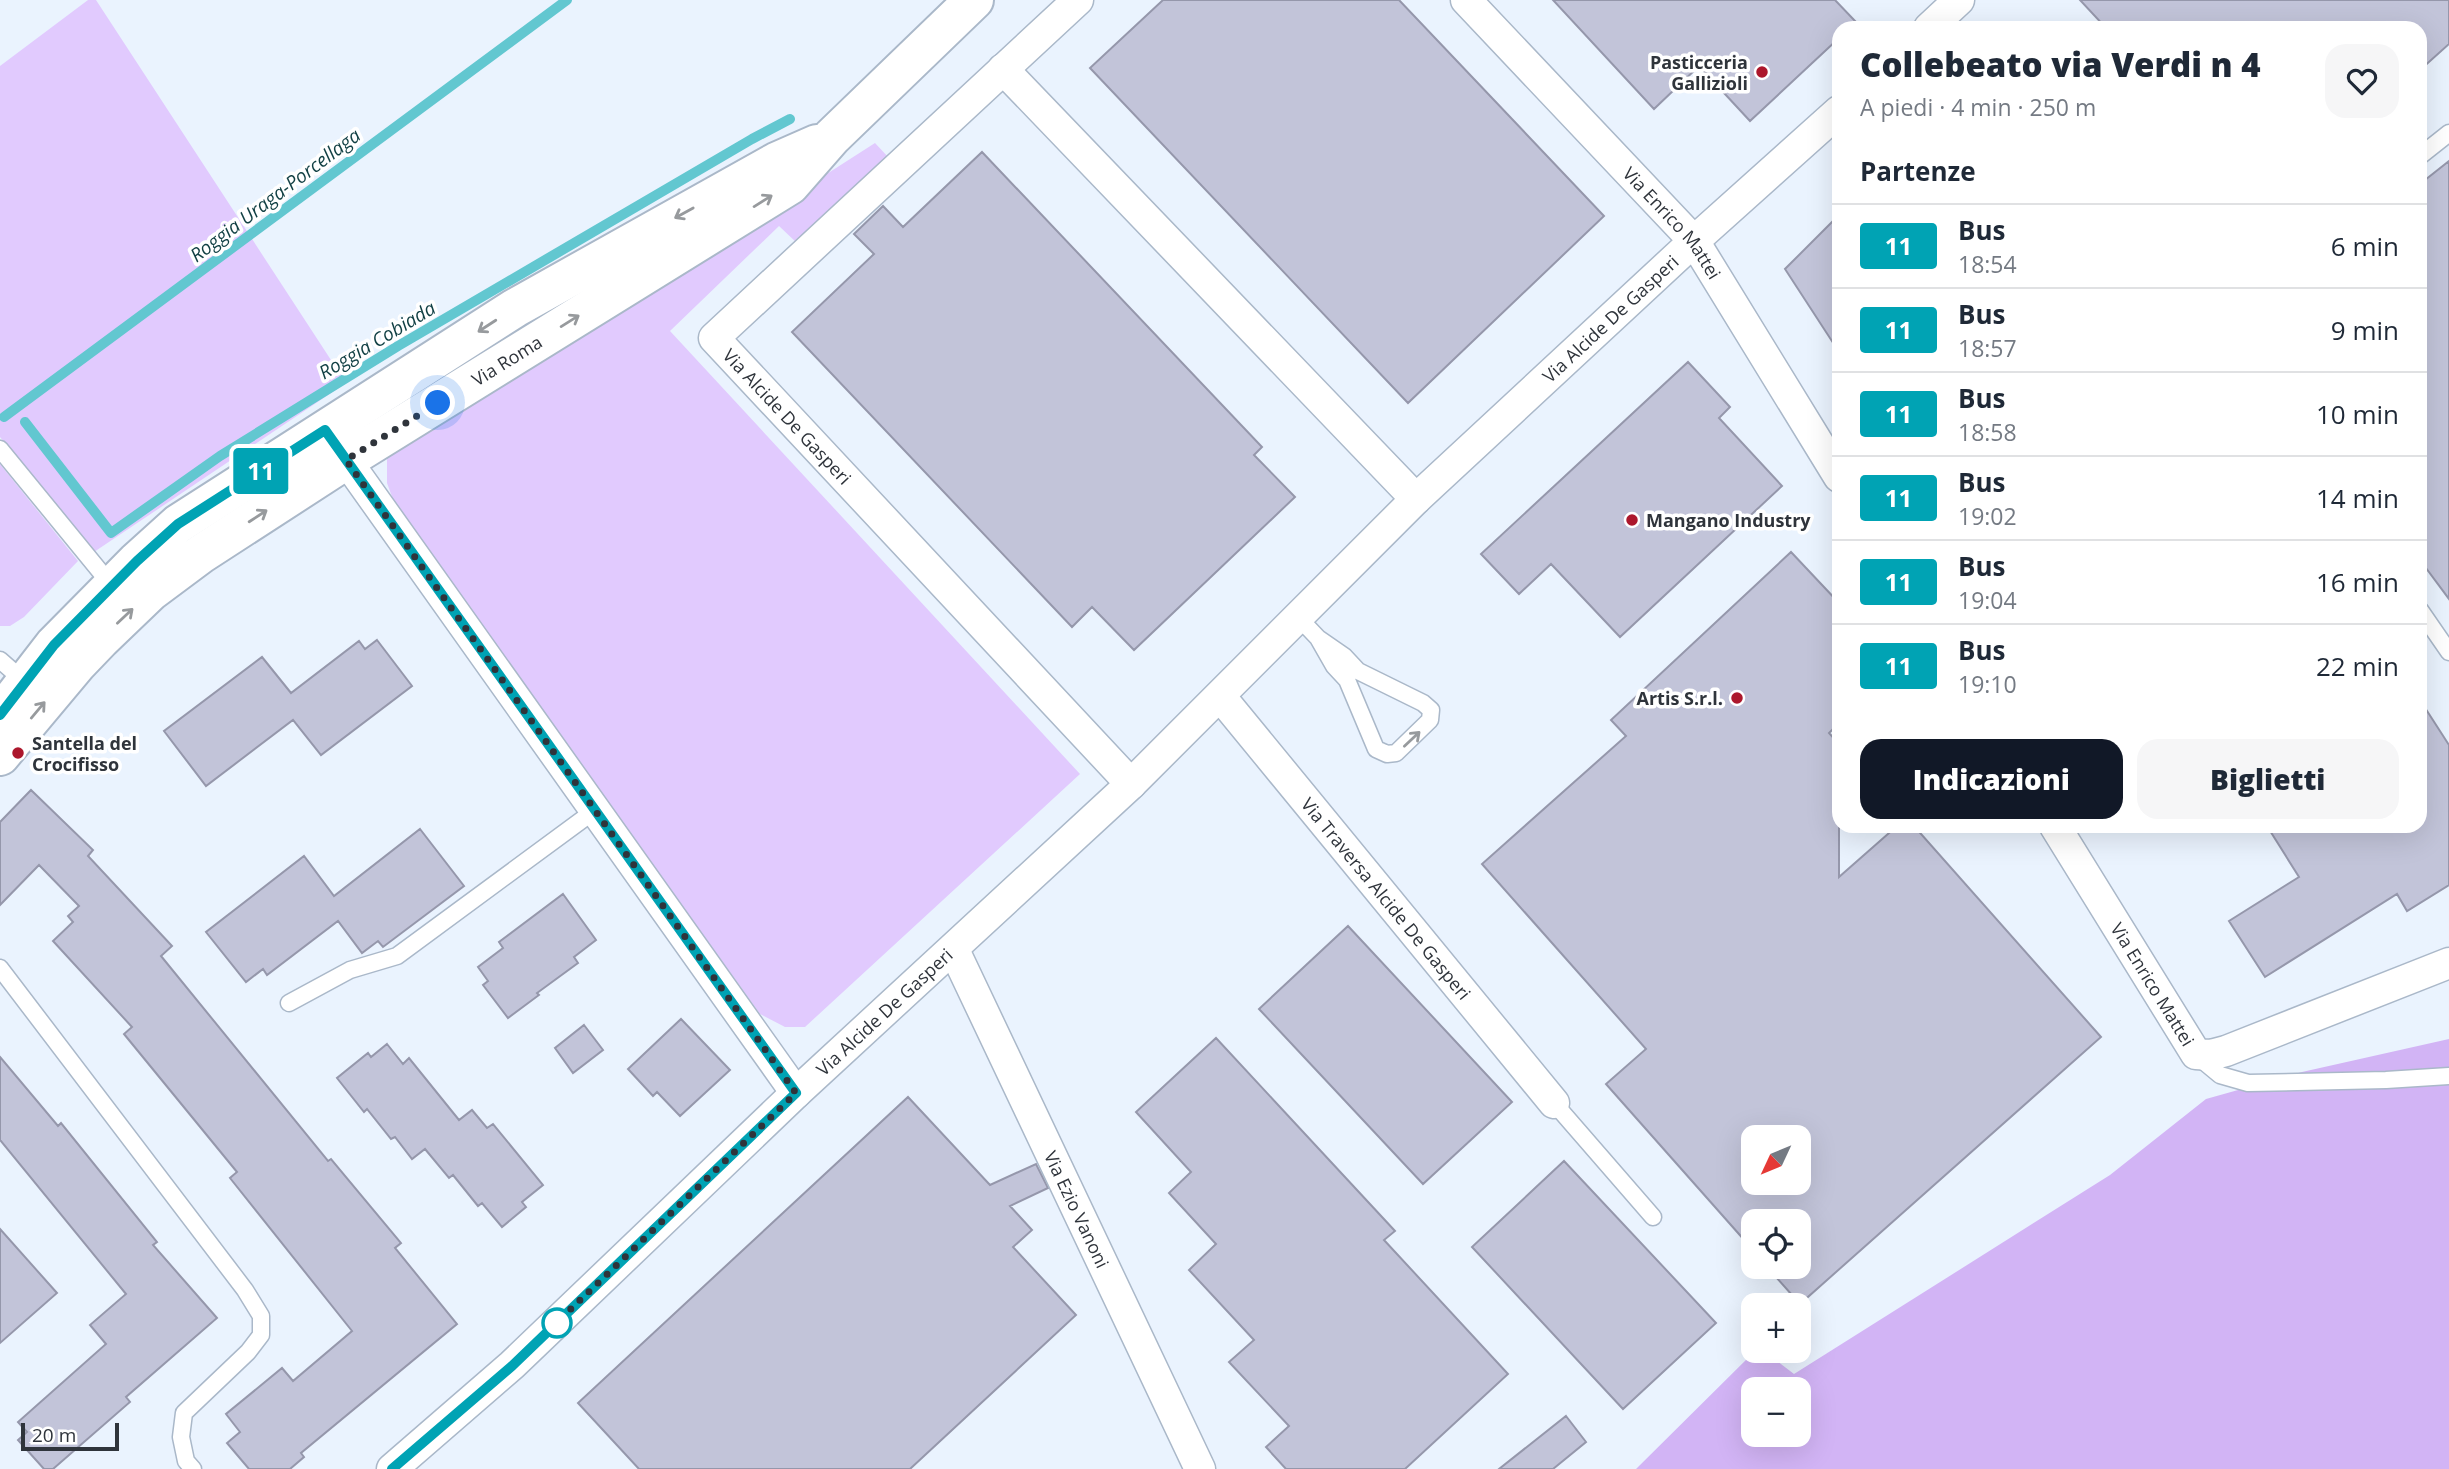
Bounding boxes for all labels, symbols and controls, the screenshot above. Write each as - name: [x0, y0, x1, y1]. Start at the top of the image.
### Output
- text: Collebeato via Verdi n 4: [1860, 42, 2260, 87]
- button: heart: [2325, 44, 2399, 118]
- place label: Pasticceria Gallizioli: [1650, 50, 1748, 95]
- marker: Pasticceria Gallizioli: [1754, 64, 1770, 80]
- text: A piedi · 4 min · 250 m: [1860, 91, 2096, 123]
- water label: Roggia Uraga-Porcellaga: [184, 122, 366, 268]
- text: Partenze: [1860, 153, 1976, 189]
- street label: Via Enrico Mattei: [1618, 161, 1727, 284]
- one-way arrow: [753, 194, 773, 208]
- one-way arrow: [675, 206, 695, 220]
- text: Bus: [1958, 212, 2005, 248]
- text: 6 min: [2331, 228, 2399, 264]
- text: 11: [1885, 229, 1912, 262]
- text: 18:54: [1958, 248, 2017, 280]
- street label: Via Alcide De Gasperi: [1537, 249, 1684, 388]
- water label: Roggia Cobiada: [314, 295, 440, 385]
- text: Bus: [1958, 296, 2005, 332]
- text: 9 min: [2331, 312, 2399, 348]
- one-way arrow: [560, 313, 579, 328]
- text: 11: [1885, 313, 1912, 346]
- one-way arrow: [478, 319, 497, 334]
- street label: Via Roma: [467, 330, 546, 391]
- text: 18:57: [1958, 332, 2017, 364]
- street label: Via Alcide De Gasperi: [718, 343, 857, 489]
- text: Bus: [1958, 380, 2005, 416]
- your location: [420, 385, 455, 420]
- text: 10 min: [2316, 396, 2399, 432]
- text: 11: [1885, 397, 1912, 430]
- text: 18:58: [1958, 416, 2017, 448]
- line badge: 11: [230, 448, 292, 494]
- text: 11: [247, 454, 275, 487]
- text: Bus: [1958, 464, 2005, 500]
- text: 14 min: [2316, 480, 2399, 516]
- text: 11: [1885, 481, 1912, 514]
- text: 19:02: [1958, 500, 2017, 532]
- place label: Mangano Industry: [1646, 508, 1811, 532]
- one-way arrow: [248, 509, 267, 524]
- marker: Mangano Industry: [1624, 512, 1640, 528]
- text: Bus: [1958, 548, 2005, 584]
- text: 16 min: [2316, 564, 2399, 600]
- text: 11: [1885, 565, 1912, 598]
- text: 19:04: [1958, 584, 2017, 616]
- one-way arrow: [116, 608, 133, 625]
- text: Bus: [1958, 632, 2005, 668]
- text: 22 min: [2316, 648, 2399, 684]
- text: 11: [1885, 649, 1912, 682]
- text: 19:10: [1958, 668, 2017, 700]
- place label: Artis S.r.l.: [1636, 686, 1723, 710]
- marker: Artis S.r.l.: [1729, 690, 1745, 706]
- one-way arrow: [31, 702, 46, 720]
- one-way arrow: [1403, 730, 1420, 747]
- place label: Santella del Crocifisso: [32, 731, 137, 776]
- button: Indicazioni: [1860, 739, 2123, 819]
- button: Biglietti: [2137, 739, 2399, 819]
- marker: Santella del Crocifisso: [10, 745, 26, 761]
- street label: Via Traversa Alcide De Gasperi: [1296, 793, 1476, 1005]
- street label: Via Enrico Mattei: [2106, 918, 2200, 1050]
- street label: Via Alcide De Gasperi: [811, 943, 958, 1081]
- north arrow: [1741, 1125, 1811, 1195]
- map controls: [1741, 1125, 1811, 1447]
- street label: Via Ezio Vanoni: [1039, 1147, 1115, 1272]
- button: locate: [1741, 1209, 1811, 1279]
- button: +: [1741, 1293, 1811, 1363]
- unlabelled marker: [542, 1308, 572, 1338]
- button: −: [1741, 1377, 1811, 1447]
- scale bar: [21, 1420, 119, 1452]
- text: 20 m: [32, 1422, 76, 1448]

